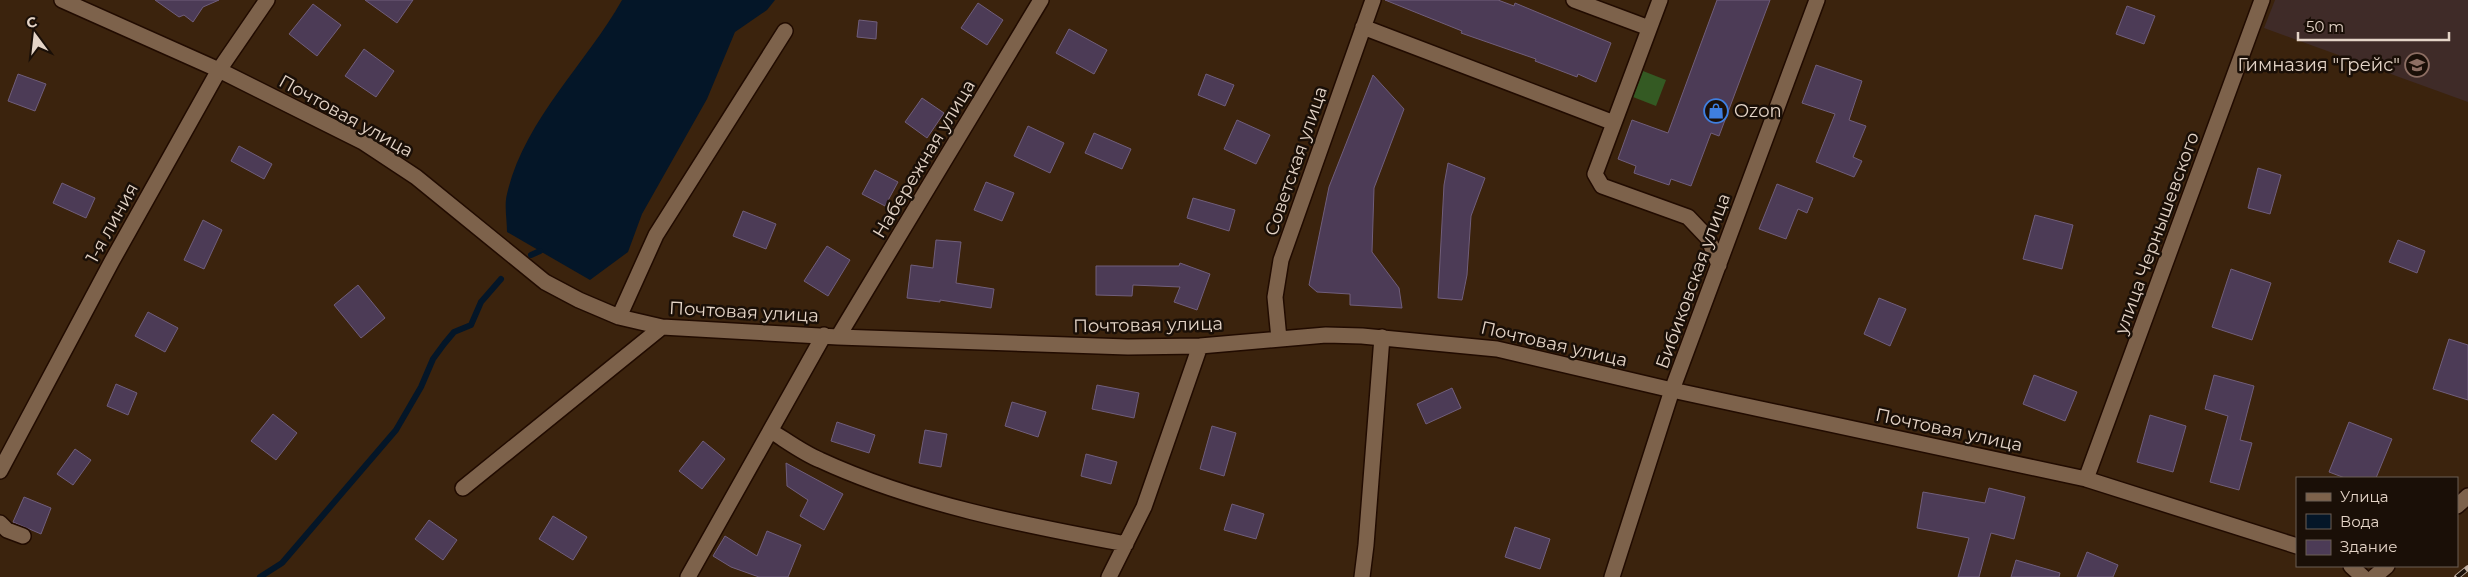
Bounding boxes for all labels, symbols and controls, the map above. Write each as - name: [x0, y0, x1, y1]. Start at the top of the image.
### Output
- north arrow: [10, 10, 60, 60]
- scale bar: [2298, 10, 2449, 42]
- text: С: [24, 12, 39, 32]
- text: 50 m: [2306, 17, 2344, 36]
- school or university icon: Гимназия "Грейс": [2404, 52, 2430, 78]
- place label: Гимназия "Грейс": [2237, 54, 2400, 76]
- street label: Почтовая улица: [275, 70, 417, 162]
- street label: Набережная улица: [868, 76, 980, 242]
- street label: Советская улица: [1260, 83, 1332, 239]
- shop icon: Ozon: [1703, 98, 1729, 124]
- place label: Ozon: [1734, 100, 1782, 122]
- street label: улица Чернышевского: [2110, 129, 2204, 338]
- street label: 1-я линия: [81, 179, 143, 267]
- street label: Бибиковская улица: [1651, 190, 1735, 372]
- street label: Почтовая улица: [669, 297, 819, 327]
- street label: Почтовая улица: [1073, 313, 1223, 337]
- street label: Почтовая улица: [1479, 316, 1629, 372]
- street label: Почтовая улица: [1873, 404, 2025, 456]
- legend: [2296, 477, 2458, 567]
- text: Улица: [2340, 487, 2388, 506]
- text: Вода: [2340, 512, 2379, 531]
- text: Здание: [2340, 537, 2398, 556]

